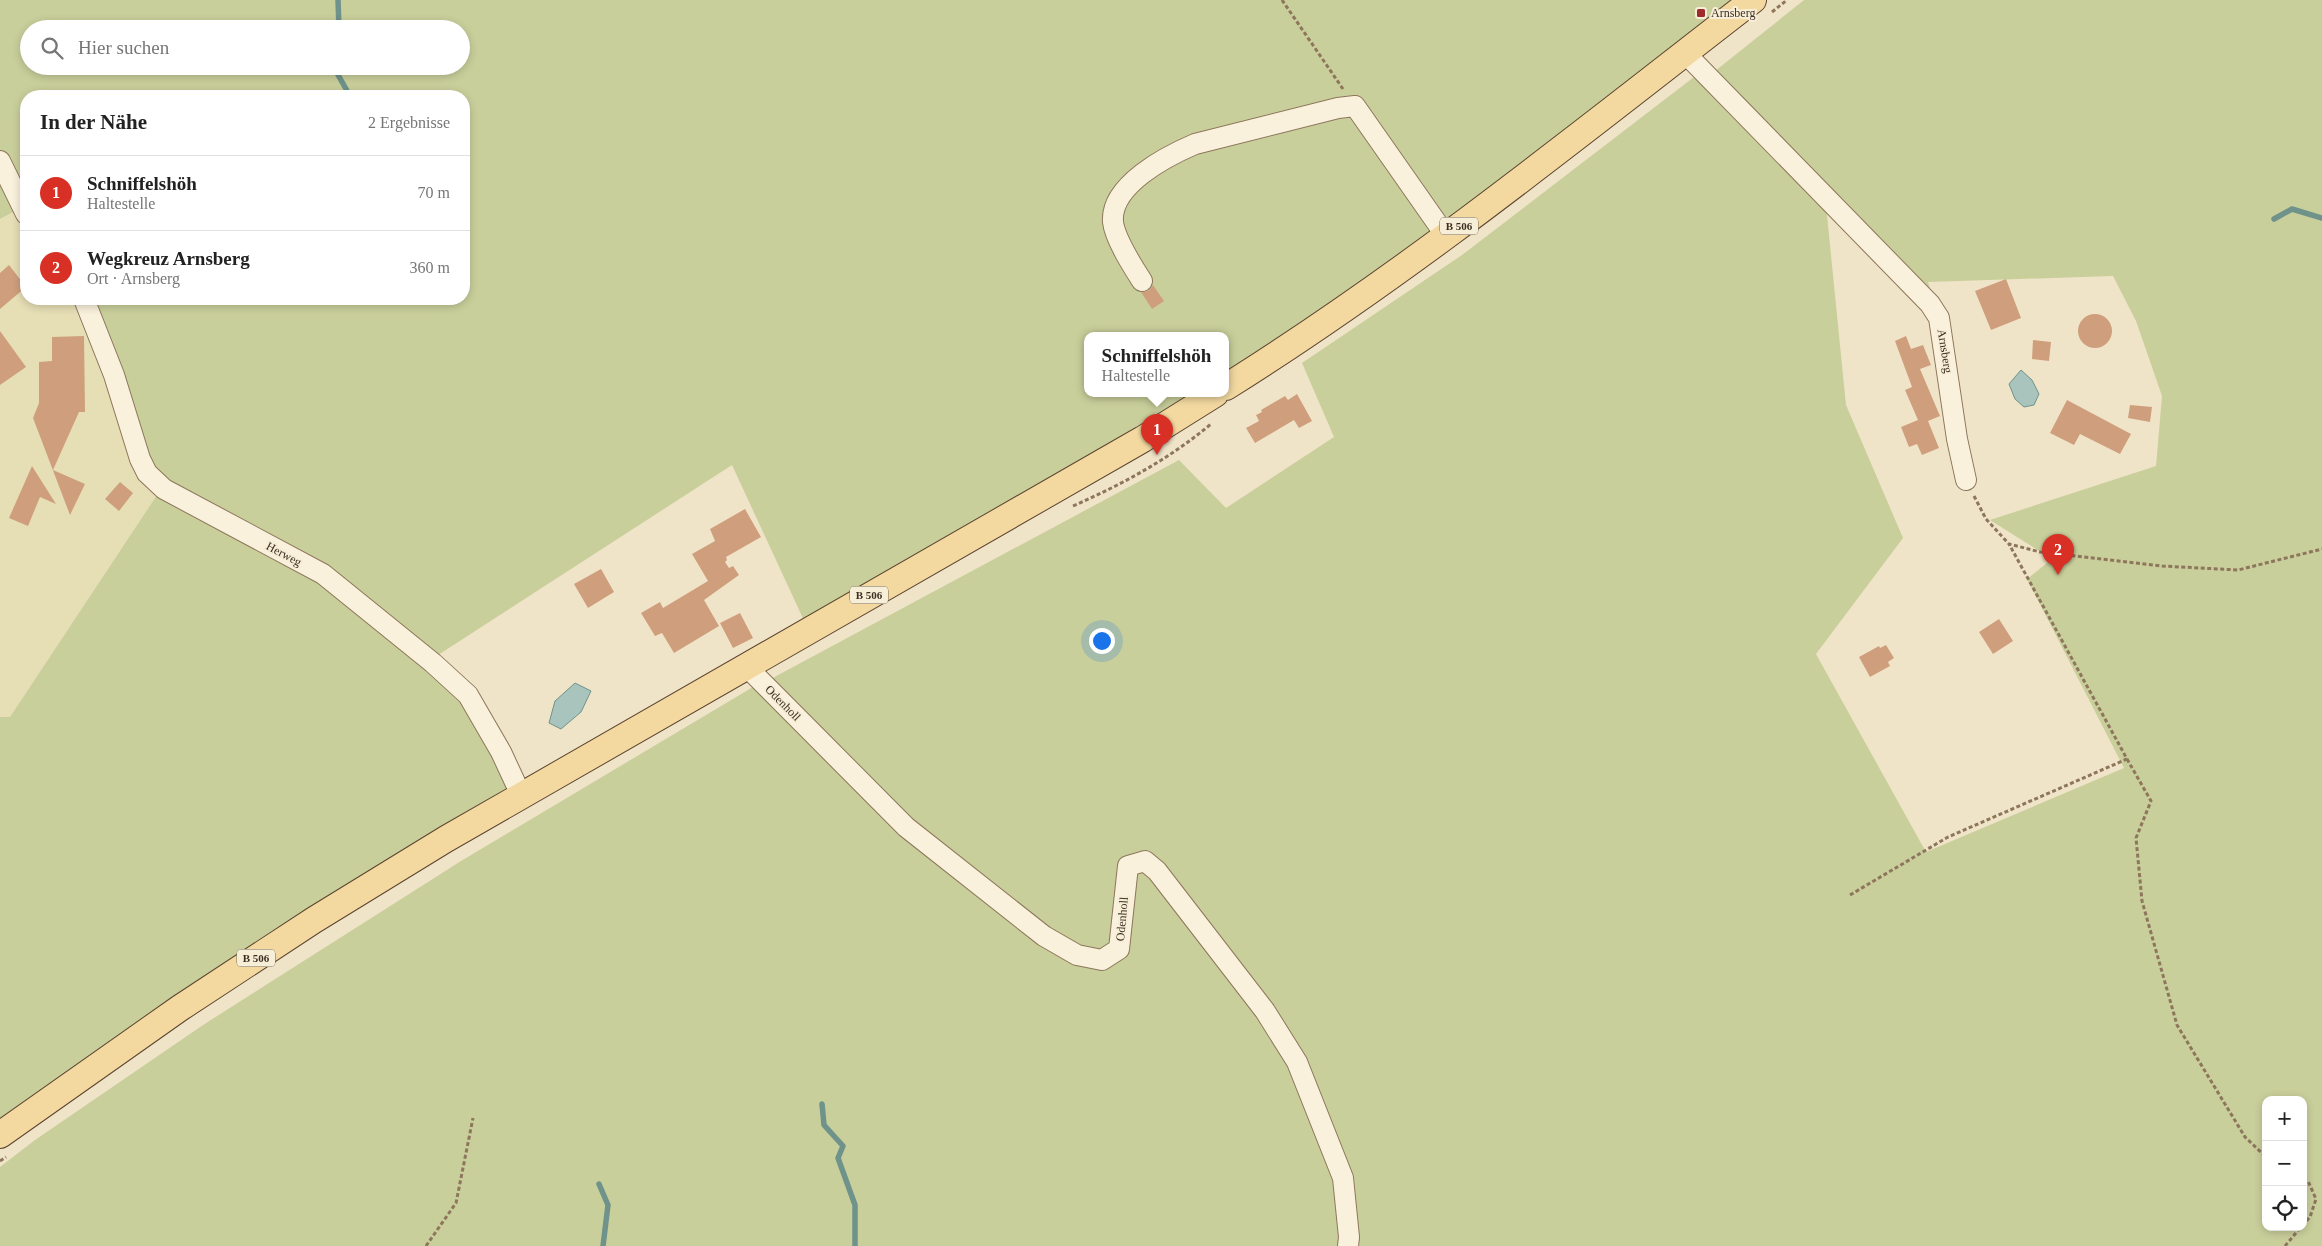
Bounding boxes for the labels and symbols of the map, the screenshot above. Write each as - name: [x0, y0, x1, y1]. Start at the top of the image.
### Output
- place label: Arnsberg: [1711, 6, 1755, 20]
- marker: Arnsberg: [1695, 7, 1707, 19]
- road number: B 506: [1440, 218, 1478, 235]
- street label: Arnsberg: [1935, 328, 1955, 374]
- pin: 1: [1141, 414, 1173, 455]
- pin: 2: [2042, 534, 2074, 575]
- street label: Herweg: [264, 539, 304, 569]
- road number: B 506: [850, 586, 888, 604]
- your location: [1089, 628, 1115, 654]
- street label: Odenholl: [762, 682, 804, 724]
- street label: Odenholl: [1113, 895, 1131, 942]
- road number: B 506: [237, 950, 275, 966]

